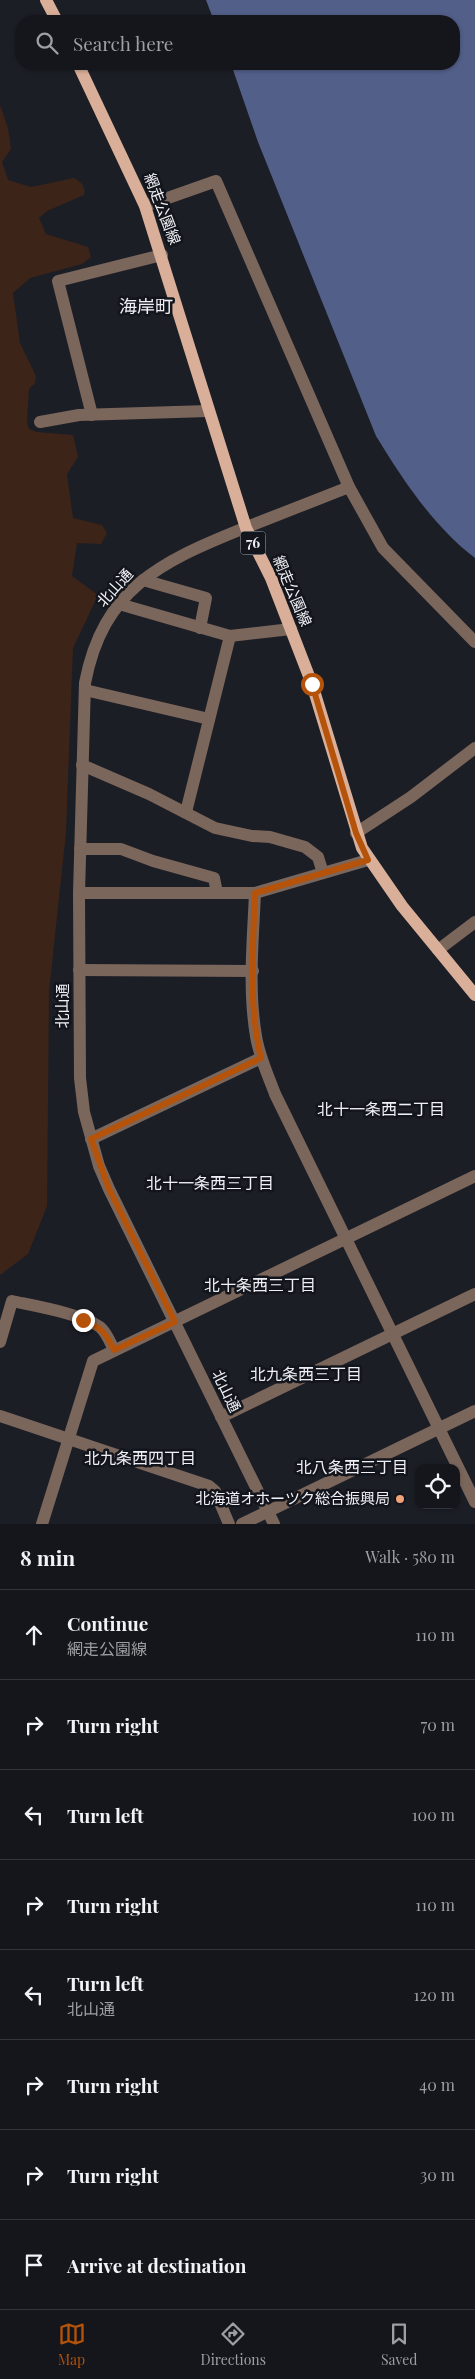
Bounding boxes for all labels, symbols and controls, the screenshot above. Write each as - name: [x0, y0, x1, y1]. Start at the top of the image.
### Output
- search box: [15, 15, 460, 70]
- icon: search: [33, 29, 61, 57]
- text: Search here: [73, 30, 173, 56]
- street label: 網走公園線: [140, 170, 186, 247]
- district label: 海岸町: [119, 294, 173, 318]
- road number: 76: [240, 532, 266, 554]
- street label: 網走公園線: [269, 552, 317, 629]
- street label: 北山通: [92, 564, 137, 611]
- route start: [301, 673, 324, 696]
- street label: 北山通: [52, 983, 72, 1029]
- district label: 北十一条西二丁目: [317, 1098, 445, 1119]
- district label: 北十一条西三丁目: [146, 1172, 274, 1193]
- district label: 北十条西三丁目: [204, 1274, 316, 1295]
- route end: [72, 1309, 95, 1332]
- district label: 北九条西三丁目: [250, 1363, 362, 1384]
- street label: 北山通: [208, 1366, 246, 1415]
- district label: 北九条西四丁目: [84, 1447, 196, 1468]
- district label: 北八条西三丁目: [296, 1456, 408, 1477]
- map controls: [415, 1464, 460, 1509]
- button: locate: [415, 1464, 460, 1509]
- place label: 北海道オホーツク総合振興局: [195, 1488, 390, 1508]
- marker: 北海道オホーツク総合振興局: [394, 1493, 406, 1505]
- text: 8 min: [20, 1543, 75, 1571]
- text: Walk · 580 m: [365, 1546, 455, 1567]
- text: Continue: [67, 1610, 148, 1636]
- icon: ahead: [20, 1621, 48, 1649]
- text: 110 m: [415, 1624, 455, 1645]
- text: 網走公園線: [67, 1638, 147, 1659]
- icon: right: [20, 1711, 48, 1739]
- text: Turn right: [67, 1712, 159, 1738]
- text: 70 m: [421, 1714, 455, 1735]
- icon: left: [20, 1801, 48, 1829]
- text: Turn left: [67, 1802, 144, 1828]
- text: 100 m: [412, 1804, 455, 1825]
- icon: right: [20, 1891, 48, 1919]
- text: Turn right: [67, 1892, 159, 1918]
- text: 110 m: [415, 1894, 455, 1915]
- text: Turn left: [67, 1970, 144, 1996]
- icon: left: [20, 1981, 48, 2009]
- text: 120 m: [414, 1984, 455, 2005]
- text: 北山通: [67, 1998, 115, 2019]
- icon: right: [20, 2071, 48, 2099]
- text: Turn right: [67, 2072, 159, 2098]
- text: 40 m: [419, 2074, 455, 2095]
- icon: right: [20, 2161, 48, 2189]
- text: Turn right: [67, 2162, 159, 2188]
- text: 30 m: [420, 2164, 455, 2185]
- icon: arrive: [20, 2251, 48, 2279]
- text: Arrive at destination: [67, 2252, 247, 2278]
- tab: Map: [58, 2320, 86, 2369]
- tab: Directions: [201, 2320, 266, 2369]
- tab: Saved: [381, 2320, 417, 2369]

